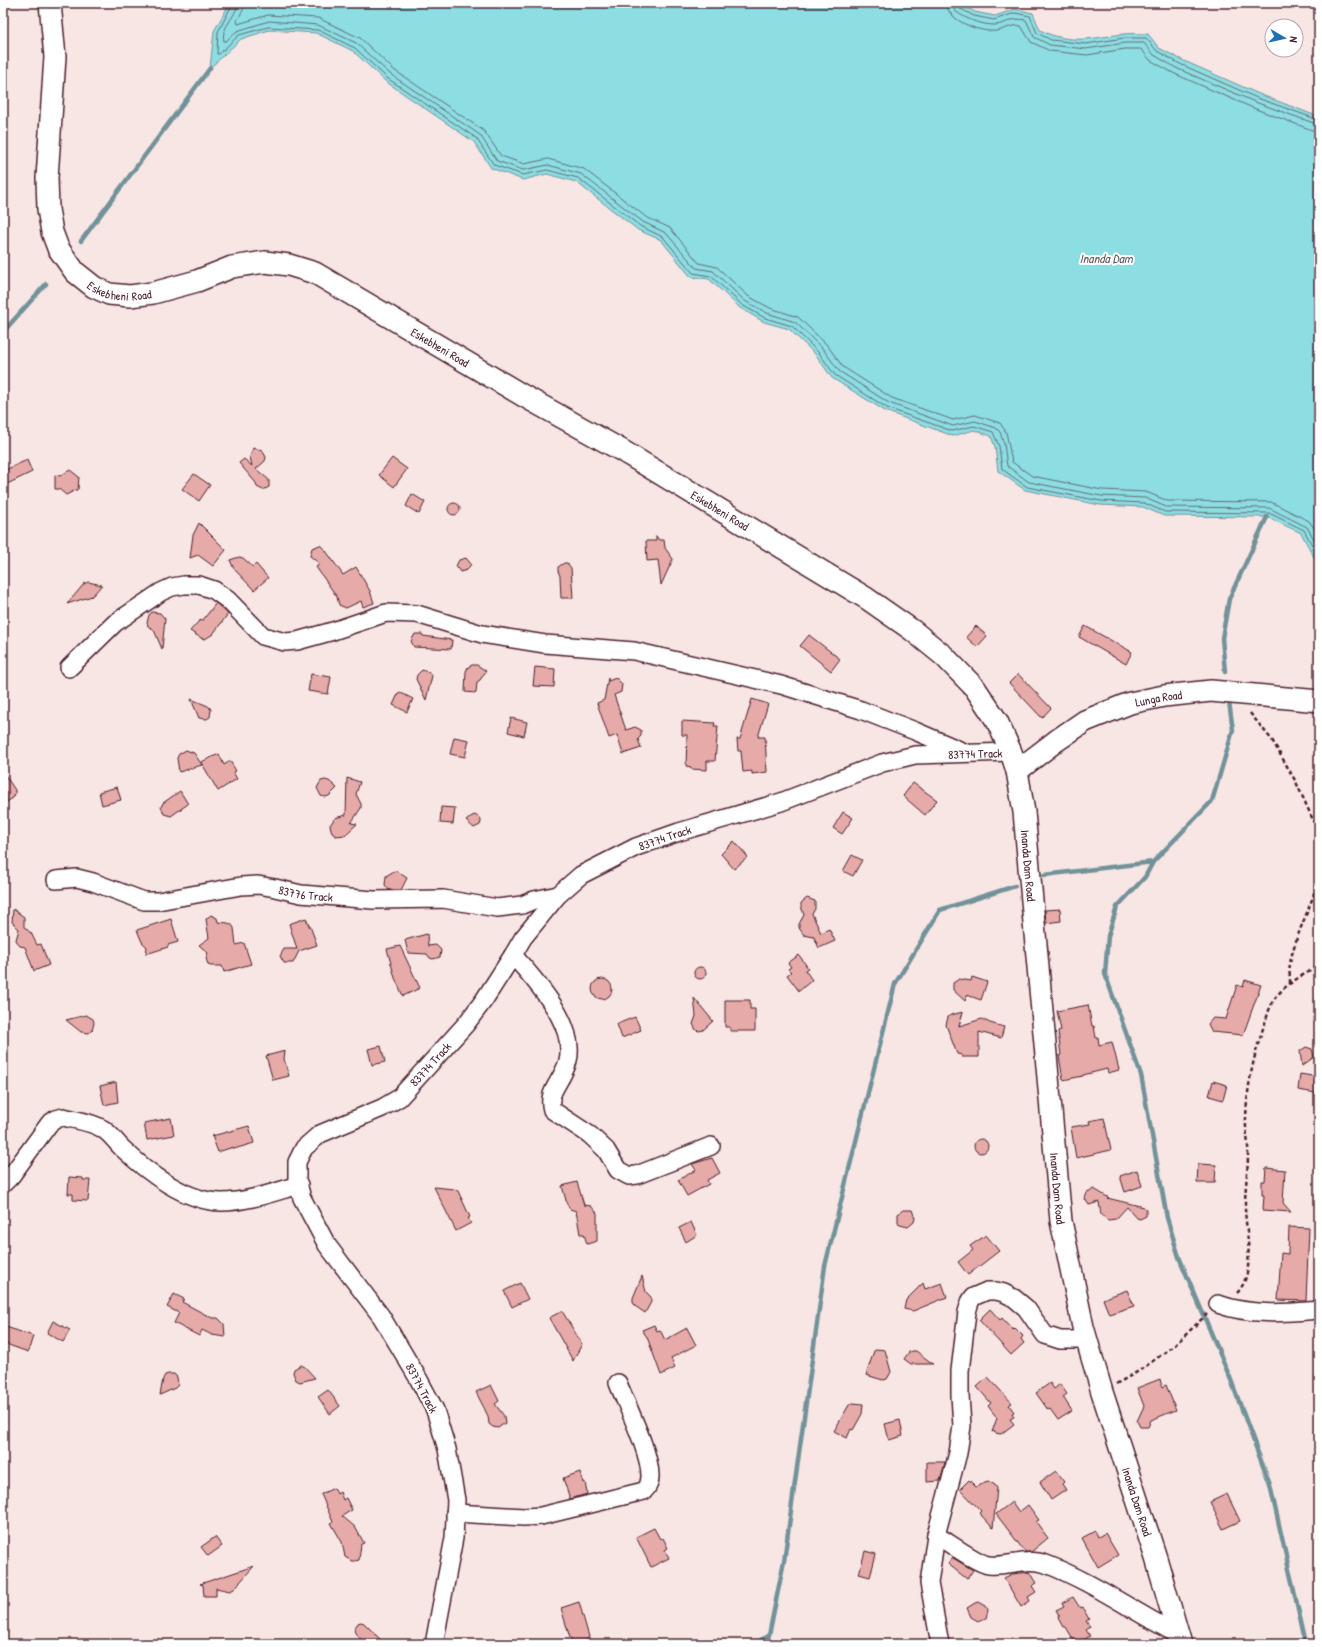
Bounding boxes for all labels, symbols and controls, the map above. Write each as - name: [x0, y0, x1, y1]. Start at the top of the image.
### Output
- north arrow: [1264, 18, 1304, 58]
- text: N: [1286, 36, 1301, 44]
- water label: Inanda Dam: [1079, 249, 1134, 267]
- street label: Eskebheni Road: [84, 277, 153, 305]
- street label: Eskebheni Road: [408, 323, 473, 371]
- street label: Eskebheni Road: [688, 486, 753, 534]
- street label: Lunga Road: [1134, 686, 1183, 710]
- street label: 83774 Track: [948, 744, 1003, 762]
- street label: 83774 Track: [636, 820, 693, 854]
- street label: Inanda Dam Road: [1017, 829, 1041, 902]
- street label: 83776 Track: [277, 881, 334, 905]
- street label: 83774 Track: [405, 1038, 454, 1090]
- street label: Inanda Dam Road: [1046, 1152, 1070, 1226]
- street label: 83774 Track: [402, 1360, 442, 1416]
- street label: Inanda Dam Road: [1118, 1465, 1157, 1538]

